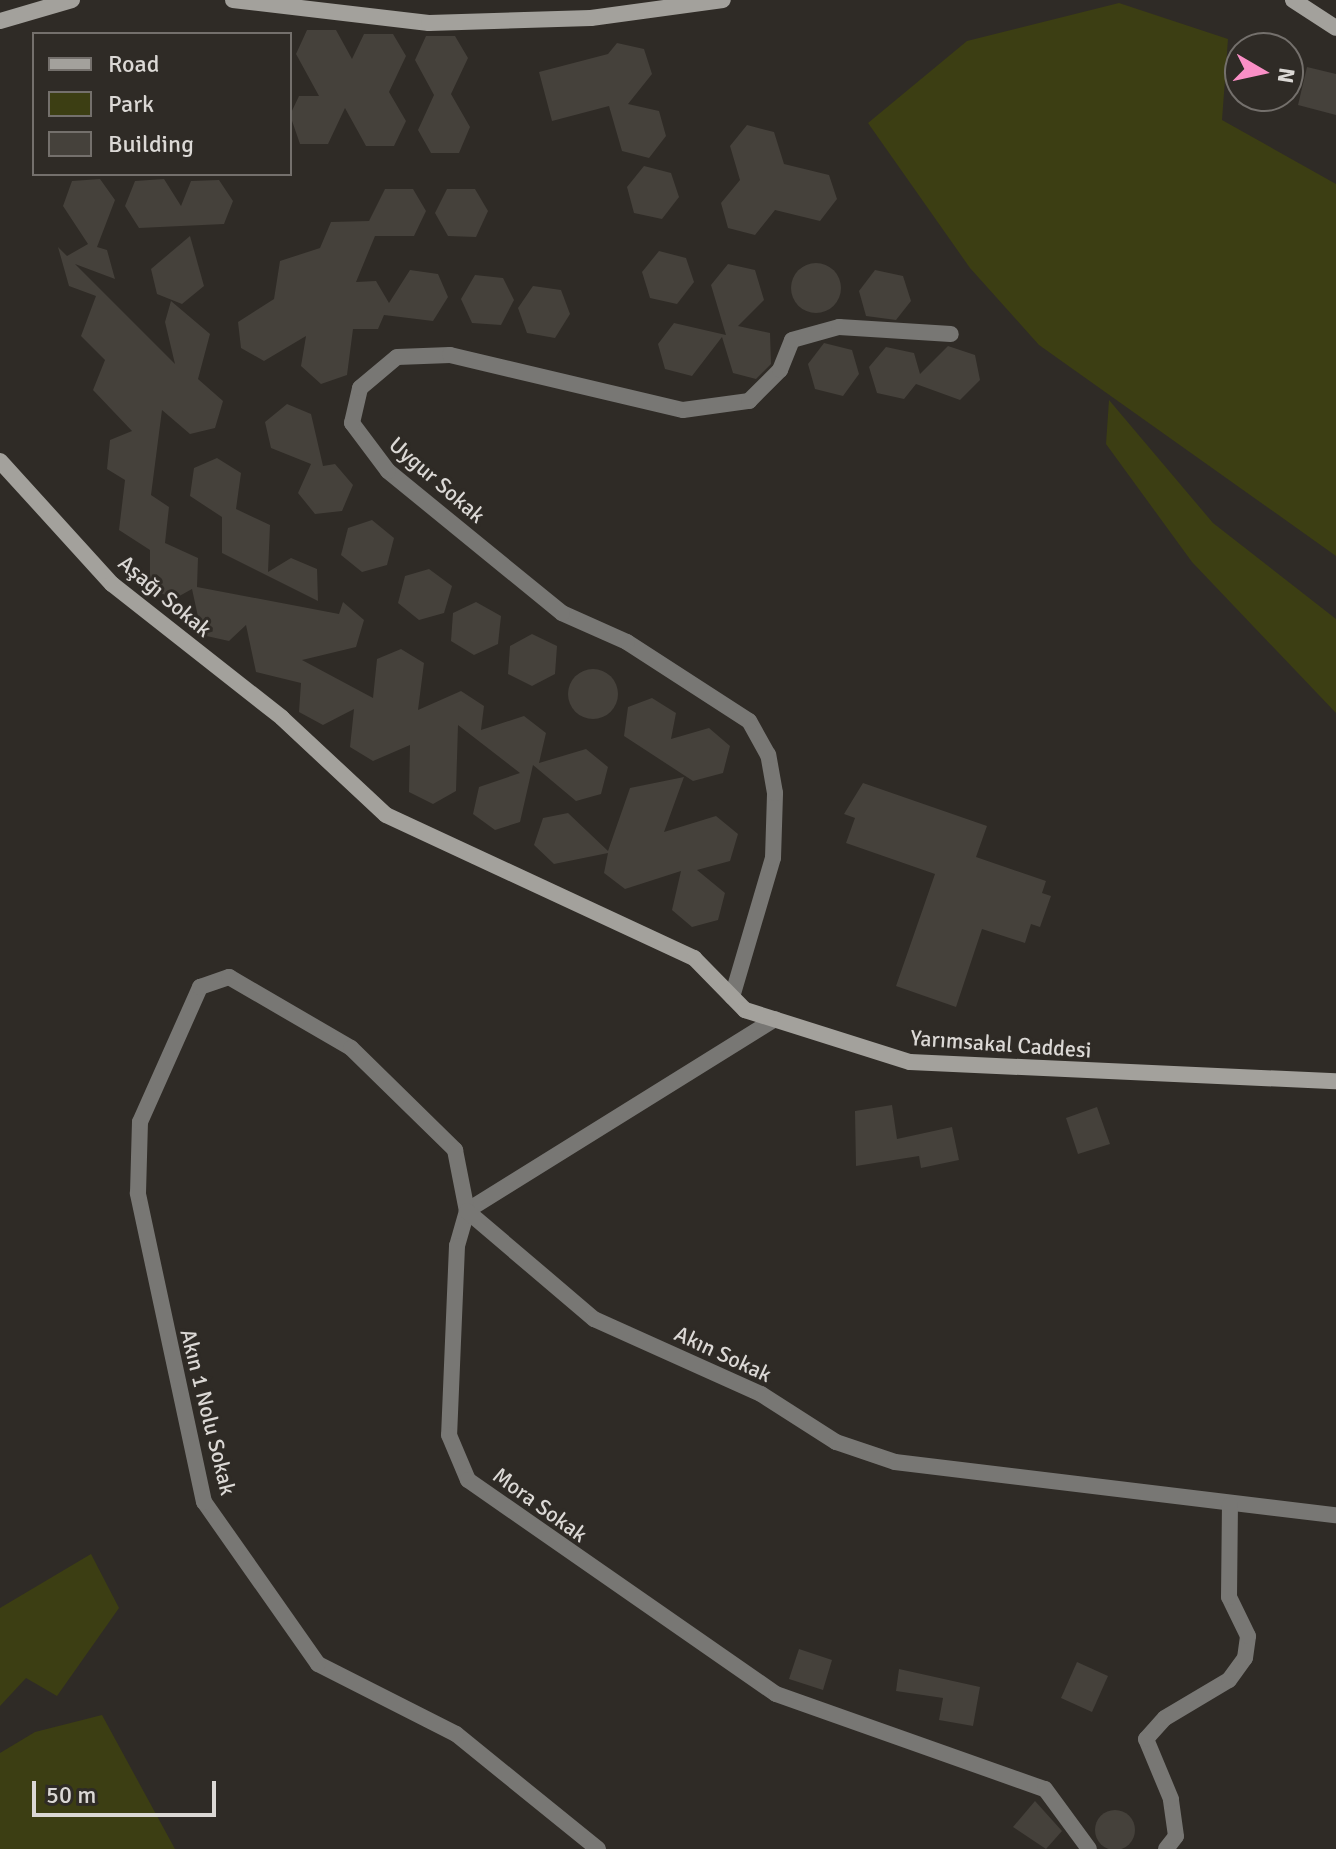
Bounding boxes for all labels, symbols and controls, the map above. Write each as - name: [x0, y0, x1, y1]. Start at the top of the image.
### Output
- legend: [32, 32, 292, 176]
- north arrow: [1224, 32, 1304, 112]
- text: Road: [108, 49, 159, 79]
- text: N: [1272, 66, 1301, 85]
- text: Park: [108, 89, 154, 119]
- text: Building: [108, 129, 194, 159]
- street label: Uygur Sokak: [384, 431, 490, 529]
- street label: Aşağı Sokak: [113, 549, 217, 643]
- street label: Yarımsakal Caddesi: [909, 1024, 1093, 1064]
- street label: Akın Sokak: [670, 1320, 776, 1388]
- street label: Akın 1 Nolu Sokak: [175, 1326, 241, 1498]
- street label: Mora Sokak: [488, 1462, 592, 1548]
- scale bar: [36, 1765, 220, 1815]
- text: 50 m: [46, 1780, 96, 1810]

